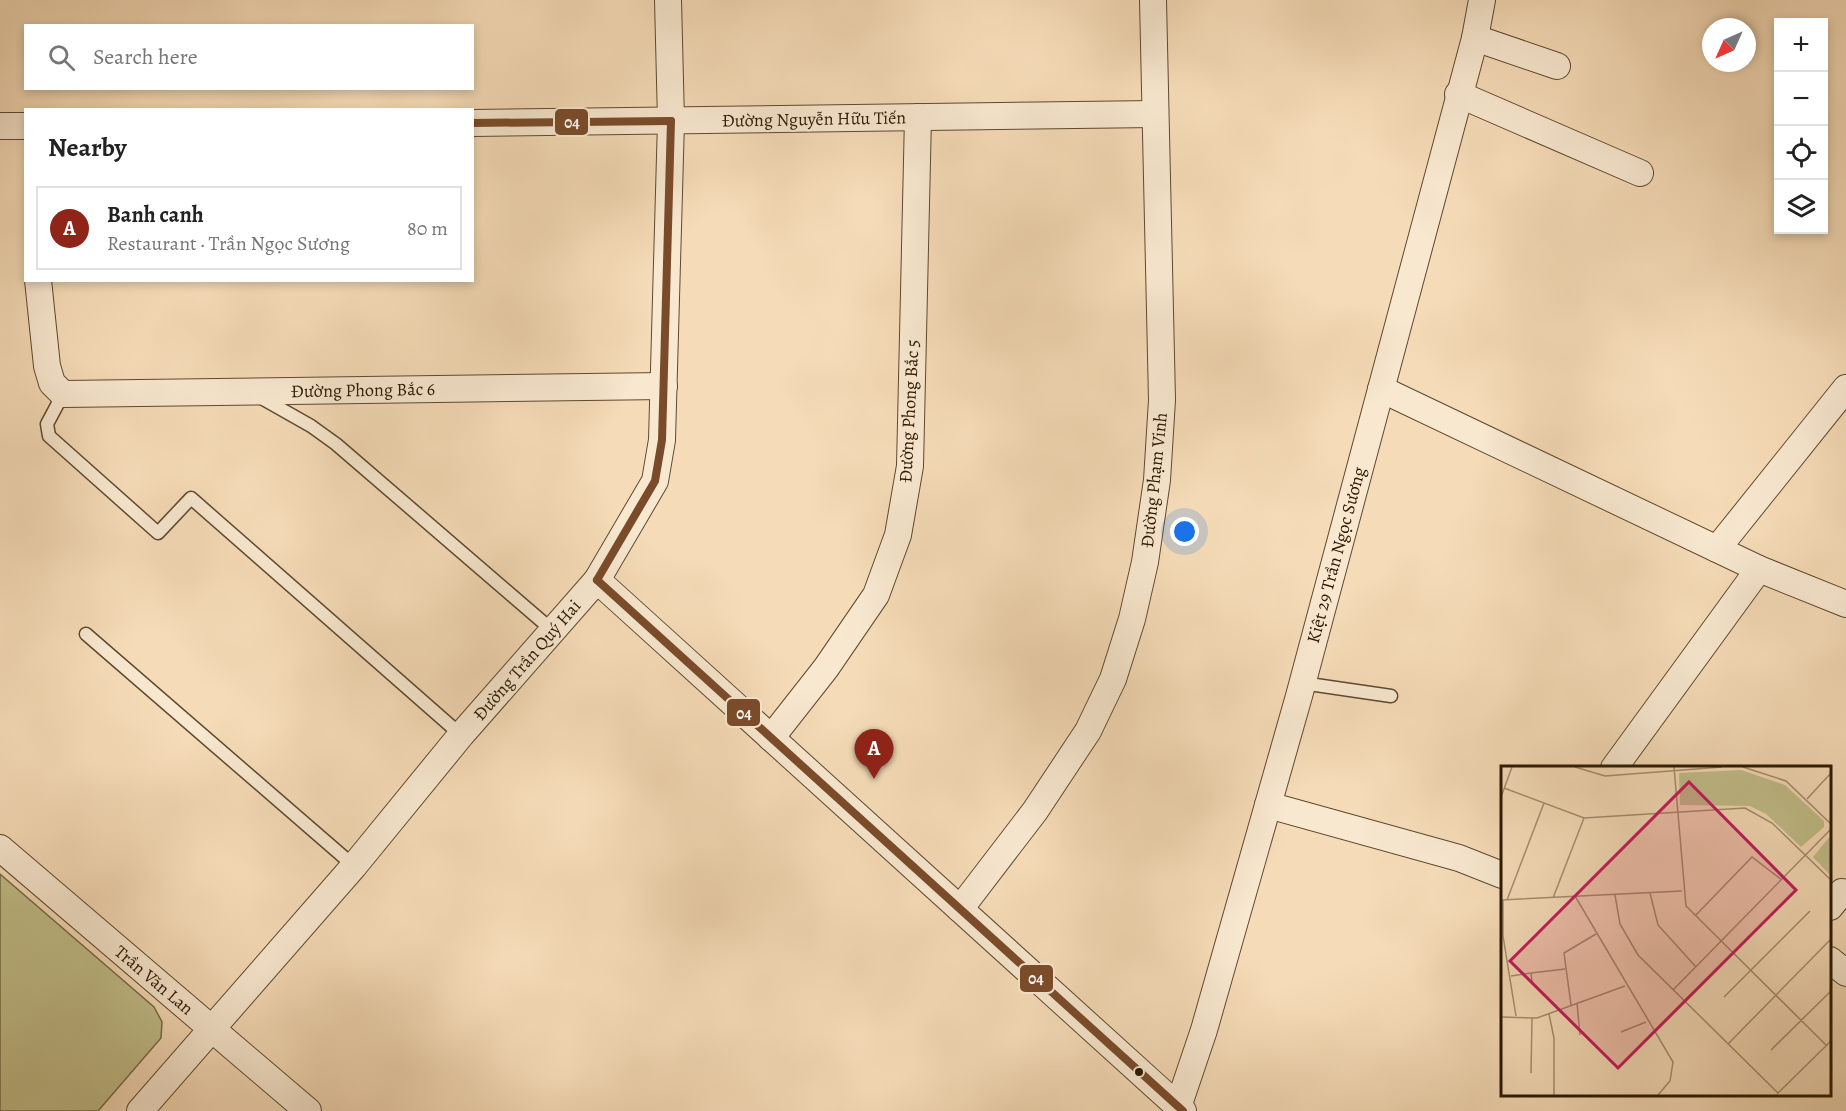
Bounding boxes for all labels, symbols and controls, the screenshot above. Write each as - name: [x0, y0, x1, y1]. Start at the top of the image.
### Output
- north arrow: [1702, 18, 1756, 72]
- map controls: [1774, 18, 1828, 234]
- button: +: [1774, 18, 1828, 72]
- search box: [24, 24, 474, 90]
- icon: search: [45, 41, 78, 74]
- text: Search here: [93, 42, 198, 72]
- button: −: [1774, 72, 1828, 126]
- street label: Đường Nguyễn Hữu Tiến: [722, 105, 906, 133]
- line badge: 04: [554, 108, 589, 136]
- text: 04: [564, 112, 580, 134]
- button: locate: [1774, 126, 1828, 180]
- text: Nearby: [48, 130, 127, 165]
- button: layers: [1774, 180, 1828, 234]
- text: Banh canh: [107, 200, 204, 230]
- text: A: [63, 215, 76, 242]
- text: 80 m: [407, 215, 448, 242]
- text: Restaurant · Trần Ngọc Sương: [107, 230, 350, 257]
- street label: Đường Phong Bắc 5: [893, 339, 925, 483]
- street label: Đường Phong Bắc 6: [291, 377, 435, 403]
- street label: Đường Phạm Vinh: [1135, 411, 1173, 549]
- street label: Kiệt 29 Trần Ngọc Sương: [1301, 464, 1371, 646]
- your location: [1170, 517, 1199, 546]
- street label: Đường Trần Quý Hai: [468, 594, 586, 726]
- line badge: 04: [726, 698, 761, 727]
- text: 04: [736, 703, 752, 725]
- pin: A: [854, 730, 894, 779]
- inset map: [1501, 766, 1831, 1096]
- street label: Trần Văn Lan: [109, 940, 199, 1020]
- line badge: 04: [1019, 964, 1054, 993]
- text: 04: [1028, 968, 1044, 990]
- unlabelled marker: [1133, 1066, 1145, 1078]

